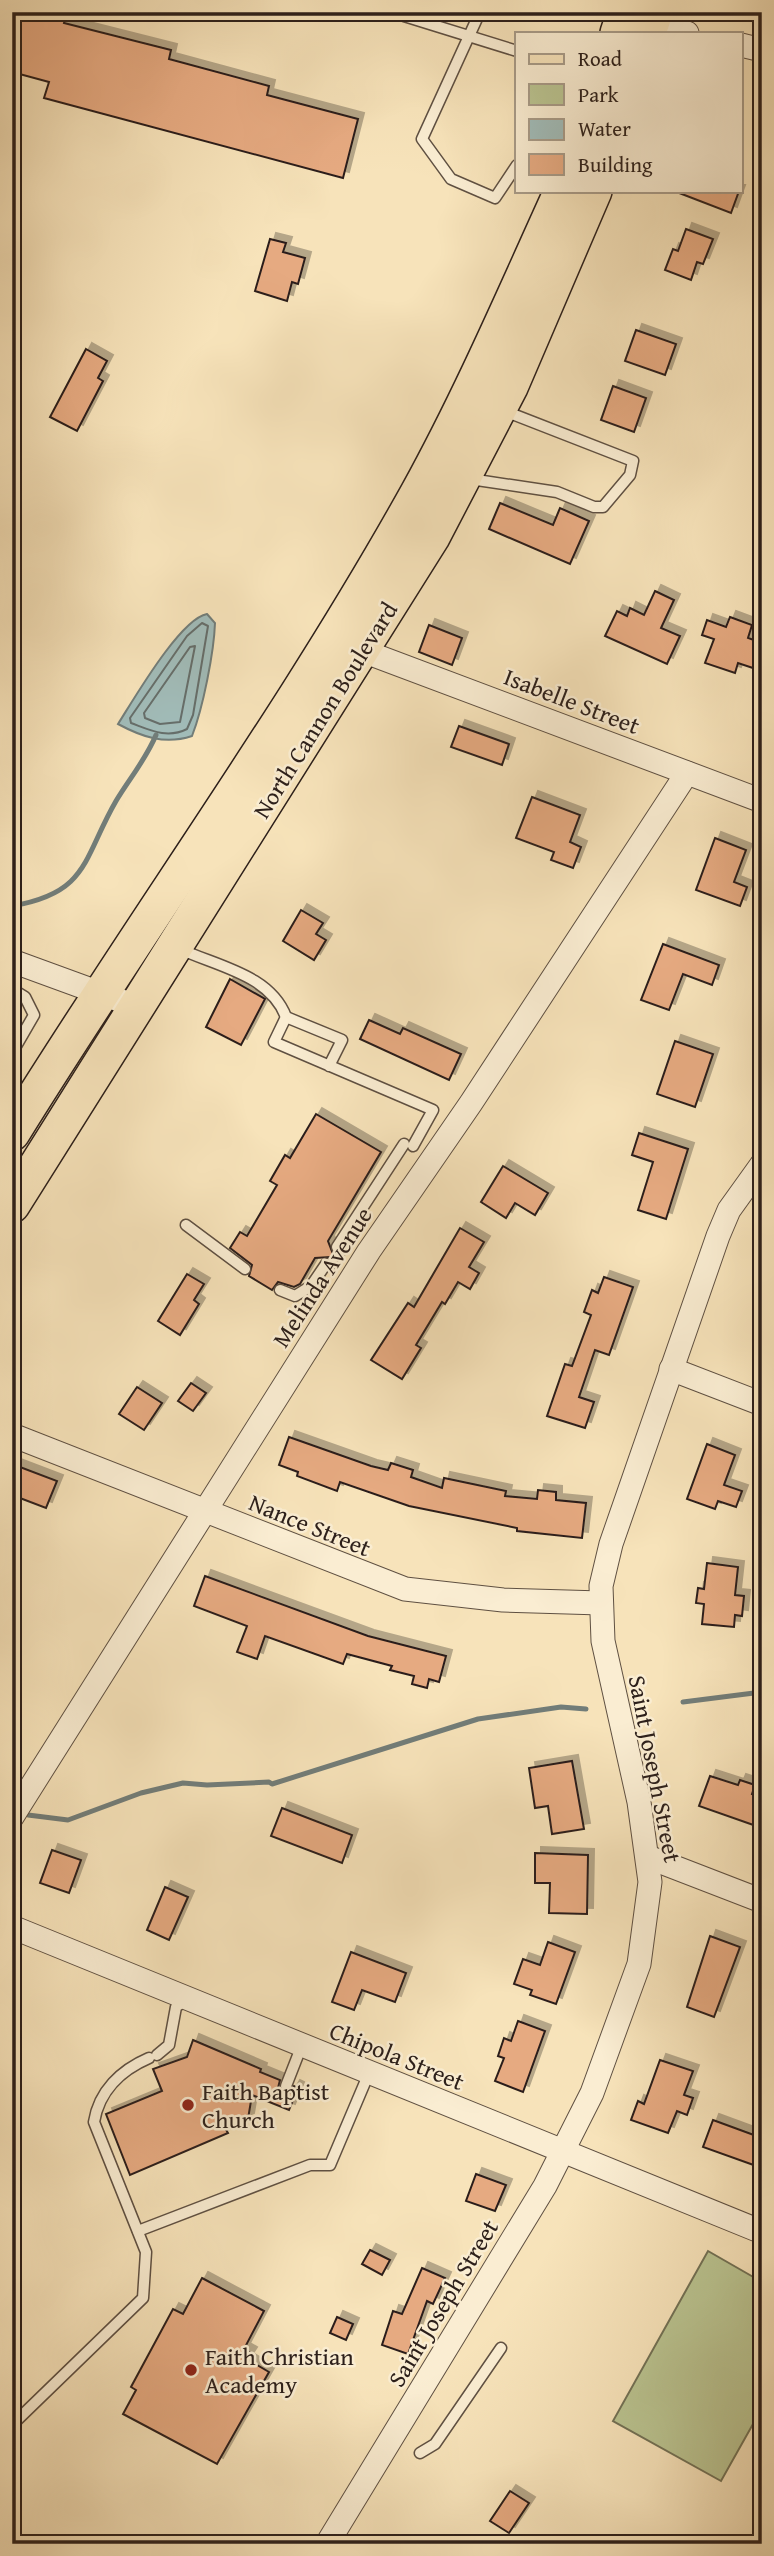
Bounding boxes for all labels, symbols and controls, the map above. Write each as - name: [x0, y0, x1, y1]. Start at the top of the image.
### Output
- legend: [515, 32, 742, 192]
- text: Road: [578, 43, 623, 74]
- text: Park: [578, 79, 619, 110]
- text: Water: [578, 113, 631, 144]
- text: Building: [578, 149, 653, 180]
- street label: North Cannon Boulevard: [244, 595, 406, 825]
- street label: Isabelle Street: [499, 659, 645, 743]
- street label: Melinda Avenue: [263, 1200, 381, 1354]
- street label: Nance Street: [244, 1485, 377, 1565]
- street label: Saint Joseph Street: [620, 1672, 690, 1866]
- street label: Chipola Street: [324, 2013, 470, 2099]
- place label: Faith Baptist Church: [202, 2074, 330, 2137]
- marker: Faith Baptist Church: [180, 2097, 196, 2113]
- street label: Saint Joseph Street: [379, 2212, 507, 2393]
- place label: Faith Christian Academy: [205, 2339, 354, 2402]
- marker: Faith Christian Academy: [183, 2362, 199, 2378]

